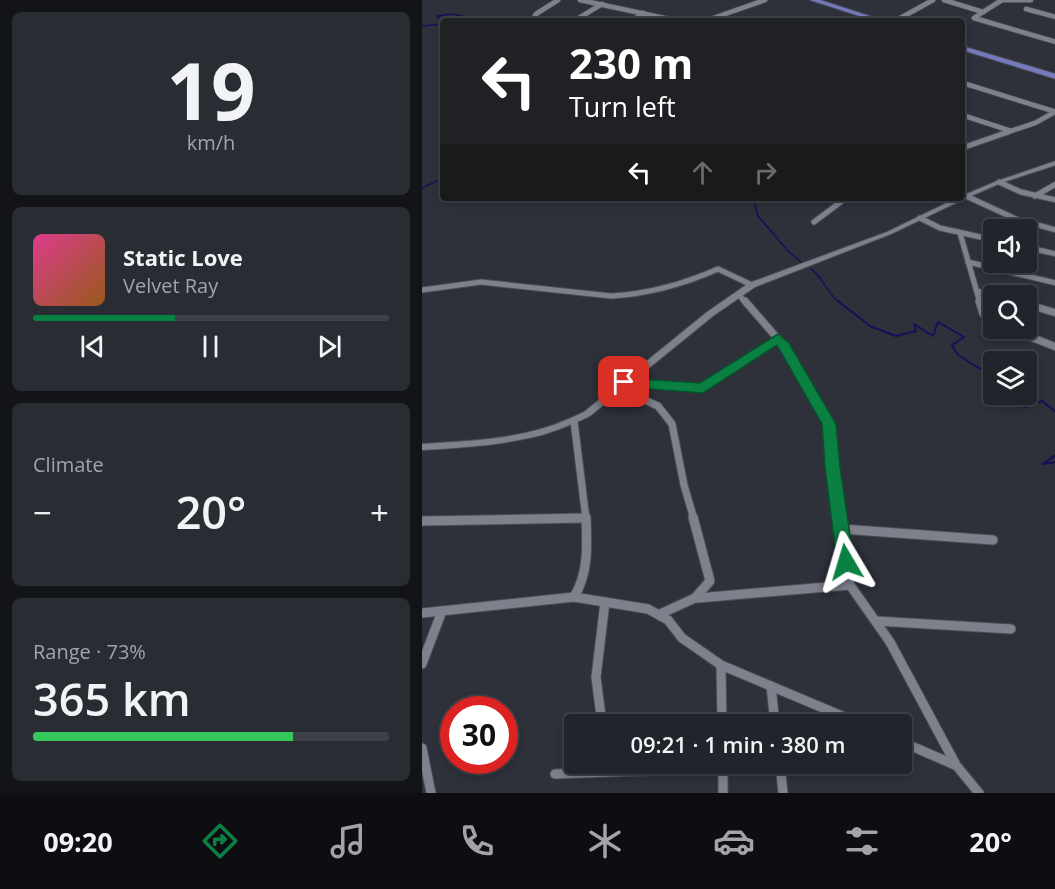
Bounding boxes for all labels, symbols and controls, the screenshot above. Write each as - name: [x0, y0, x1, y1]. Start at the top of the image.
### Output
- text: 230 m: [569, 34, 693, 91]
- text: 19: [166, 37, 256, 143]
- icon: left: [470, 42, 548, 120]
- text: Turn left: [569, 88, 676, 125]
- text: km/h: [187, 129, 235, 156]
- icon: left: [623, 156, 656, 189]
- icon: ahead: [686, 156, 719, 189]
- icon: right: [749, 156, 782, 189]
- map controls: [983, 219, 1037, 405]
- button: sound: [983, 219, 1037, 273]
- text: Static Love: [123, 242, 243, 272]
- text: Velvet Ray: [123, 272, 218, 299]
- button: search: [983, 285, 1037, 339]
- icon: previous: [76, 330, 109, 363]
- icon: pause: [194, 330, 227, 363]
- icon: next: [313, 330, 346, 363]
- button: layers: [983, 351, 1037, 405]
- pin: [598, 356, 649, 407]
- icon: arrive: [607, 365, 640, 398]
- text: Climate: [33, 451, 104, 478]
- text: 20°: [176, 481, 246, 542]
- text: −: [33, 490, 52, 535]
- text: +: [370, 490, 389, 535]
- position arrow: [814, 530, 878, 594]
- text: Range · 73%: [33, 638, 146, 665]
- text: 365 km: [33, 668, 191, 729]
- speed limit sign: 30: [440, 696, 518, 774]
- text: 09:21 · 1 min · 380 m: [630, 729, 846, 759]
- icon: directions: [199, 820, 241, 862]
- icon: music: [327, 820, 369, 862]
- icon: phone: [456, 820, 498, 862]
- icon: climate: [584, 820, 626, 862]
- icon: car: [713, 820, 755, 862]
- icon: filters: [841, 820, 883, 862]
- text: 09:20: [43, 823, 113, 860]
- text: 20°: [969, 823, 1012, 860]

